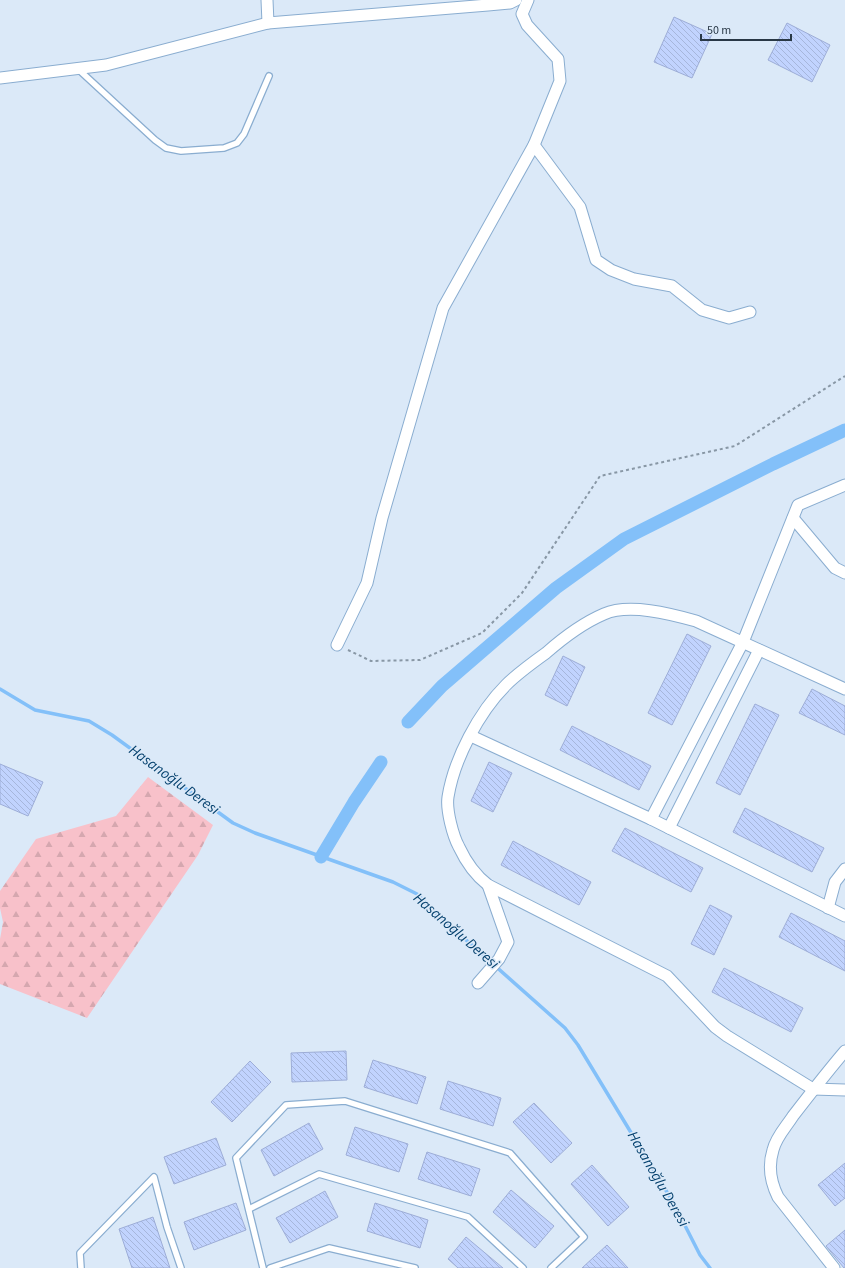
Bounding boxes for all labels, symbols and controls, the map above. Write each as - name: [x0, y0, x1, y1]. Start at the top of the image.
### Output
- scale bar: [701, 16, 791, 42]
- text: 50 m: [707, 22, 731, 39]
- water label: Hasanoğlu Deresi: [124, 740, 224, 820]
- water label: Hasanoğlu Deresi: [409, 888, 504, 974]
- water label: Hasanoğlu Deresi: [622, 1127, 694, 1231]

